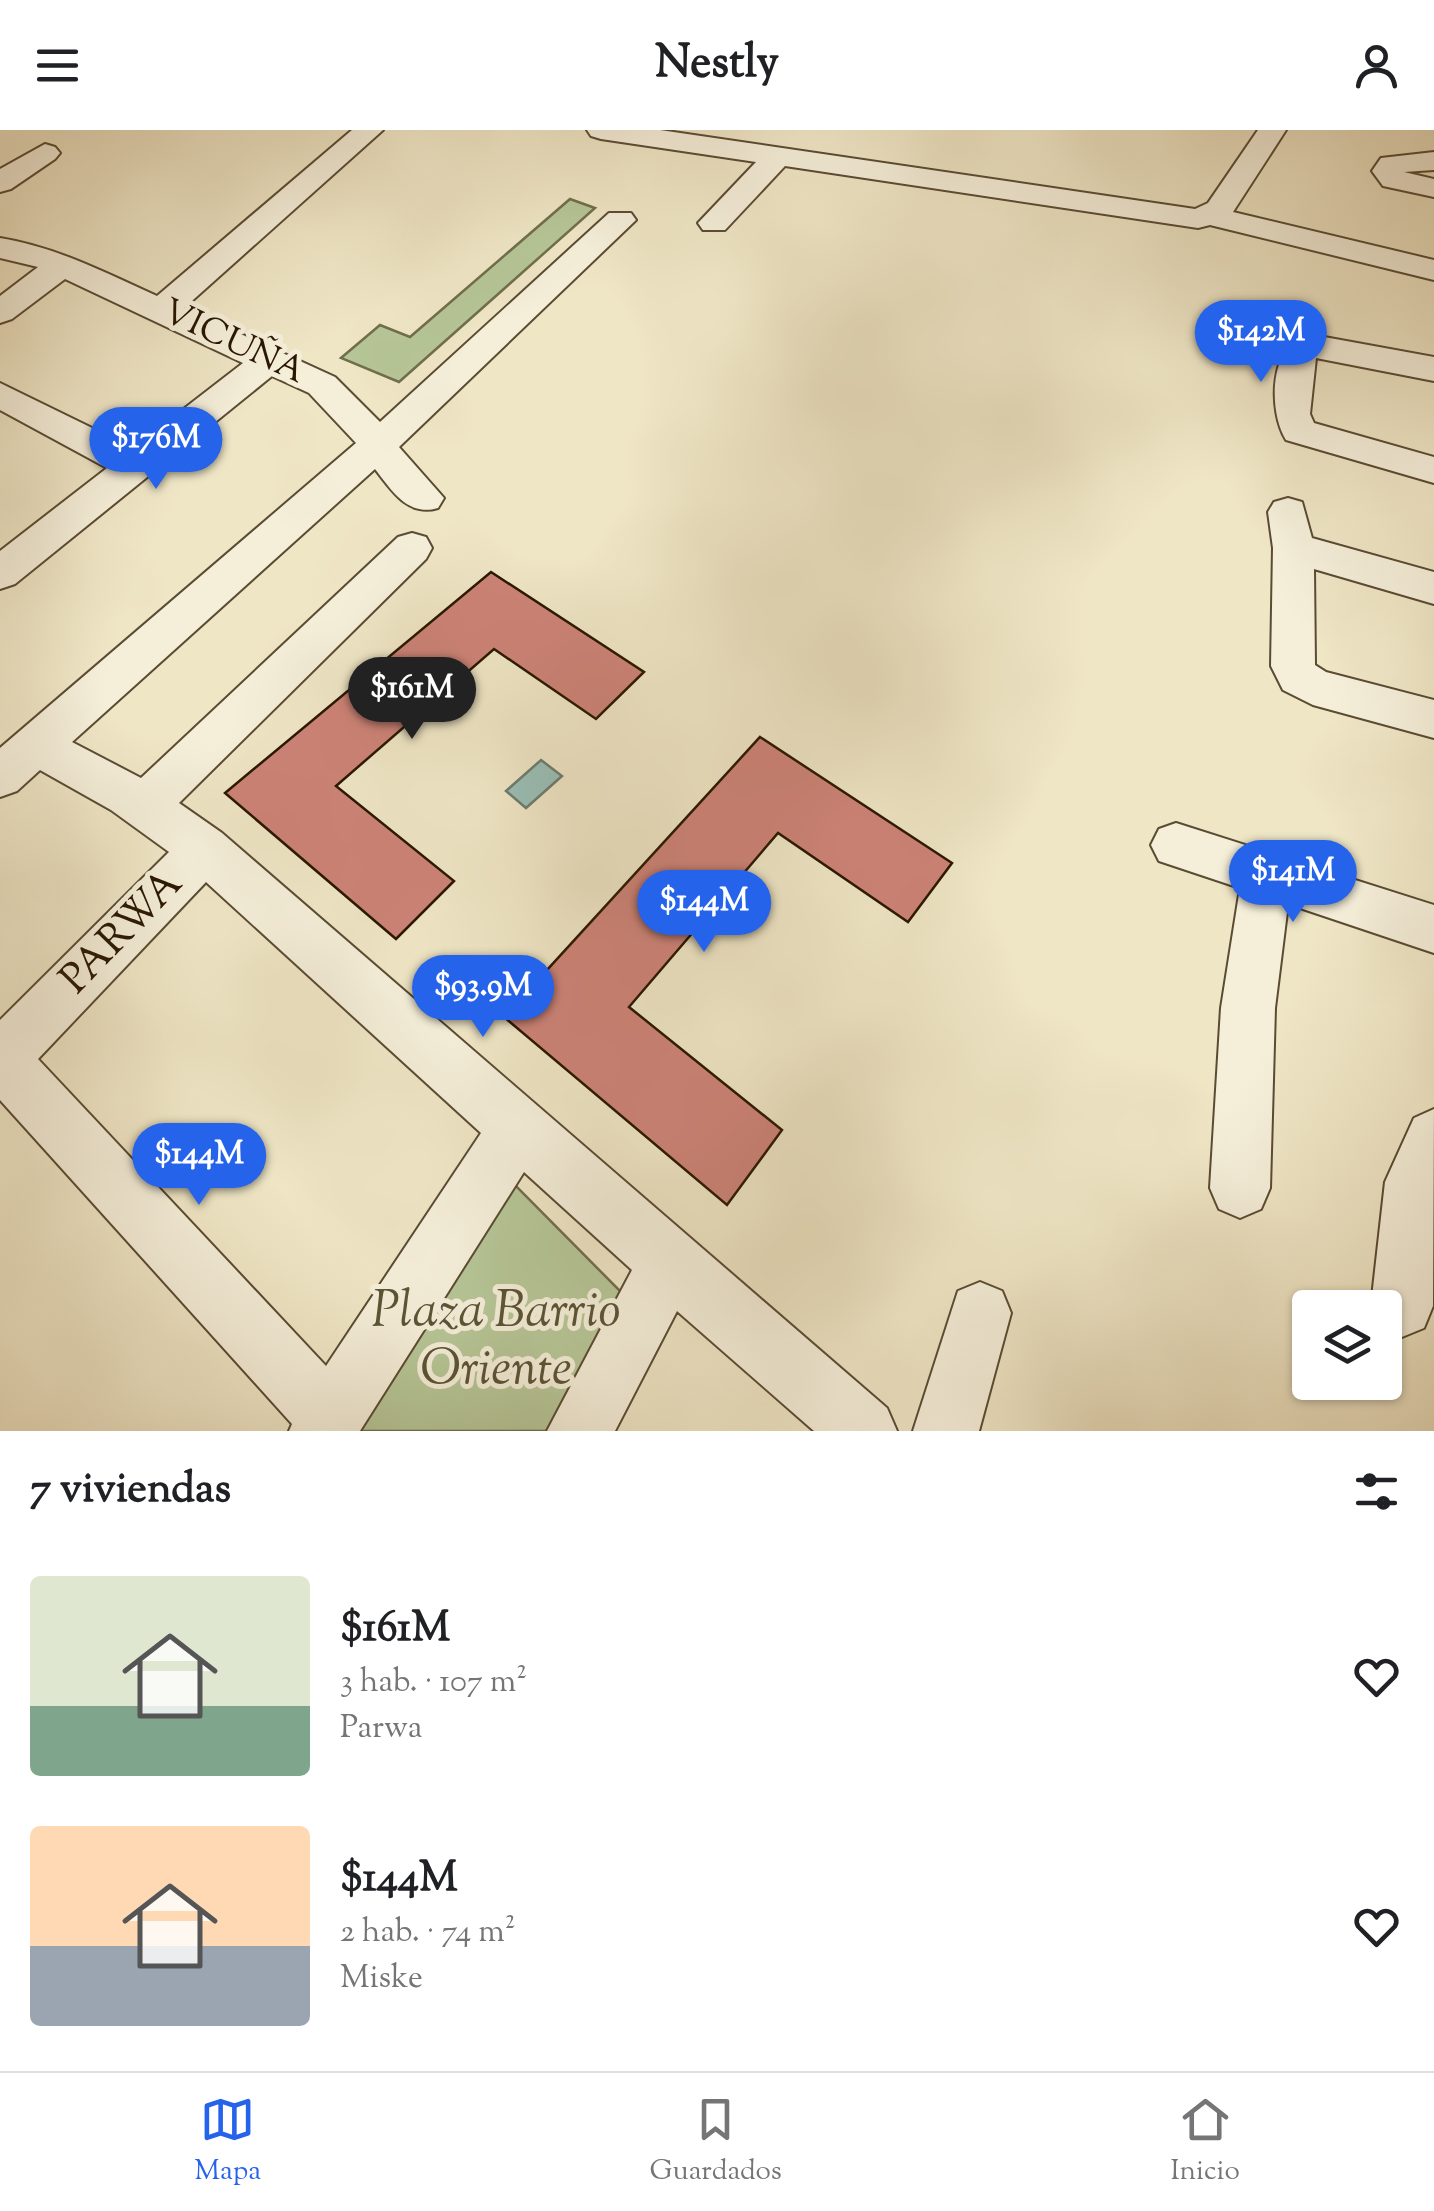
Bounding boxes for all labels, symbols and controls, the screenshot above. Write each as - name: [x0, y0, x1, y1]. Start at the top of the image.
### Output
- text: Nestly: [655, 33, 779, 98]
- icon: menu: [30, 38, 85, 93]
- icon: person: [1349, 38, 1404, 93]
- street label: VICUÑA: [153, 288, 313, 398]
- pin: $142M: [1191, 300, 1331, 385]
- text: $142M: [1217, 309, 1305, 355]
- pin: $176M: [86, 407, 226, 492]
- text: $176M: [111, 416, 201, 462]
- pin: $161M: [342, 657, 482, 742]
- text: $161M: [370, 666, 454, 712]
- pin: $141M: [1223, 840, 1363, 925]
- text: $141M: [1251, 849, 1335, 895]
- street label: PARWA: [48, 857, 198, 1009]
- pin: $144M: [634, 870, 774, 955]
- text: $144M: [659, 879, 749, 925]
- pin: $93.9M: [402, 955, 564, 1040]
- text: $93.9M: [434, 964, 532, 1010]
- pin: $144M: [129, 1123, 269, 1208]
- text: $144M: [154, 1132, 244, 1178]
- park label: Plaza Barrio Oriente: [371, 1277, 621, 1407]
- map controls: [1292, 1290, 1402, 1400]
- button: layers: [1292, 1290, 1402, 1400]
- text: 7 viviendas: [30, 1461, 231, 1521]
- icon: filters: [1349, 1464, 1404, 1519]
- text: $161M: [340, 1600, 450, 1660]
- icon: home: [110, 1616, 230, 1736]
- icon: heart: [1349, 1649, 1404, 1704]
- text: 3 hab. · 107 m²: [340, 1660, 527, 1706]
- text: Parwa: [340, 1706, 423, 1752]
- text: $144M: [340, 1850, 458, 1910]
- icon: home: [110, 1866, 230, 1986]
- icon: heart: [1349, 1899, 1404, 1954]
- text: 2 hab. · 74 m²: [340, 1910, 515, 1956]
- text: Miske: [340, 1956, 423, 2002]
- tab: Mapa: [194, 2092, 261, 2192]
- tab: Guardados: [650, 2092, 782, 2192]
- tab: Inicio: [1170, 2092, 1240, 2192]

